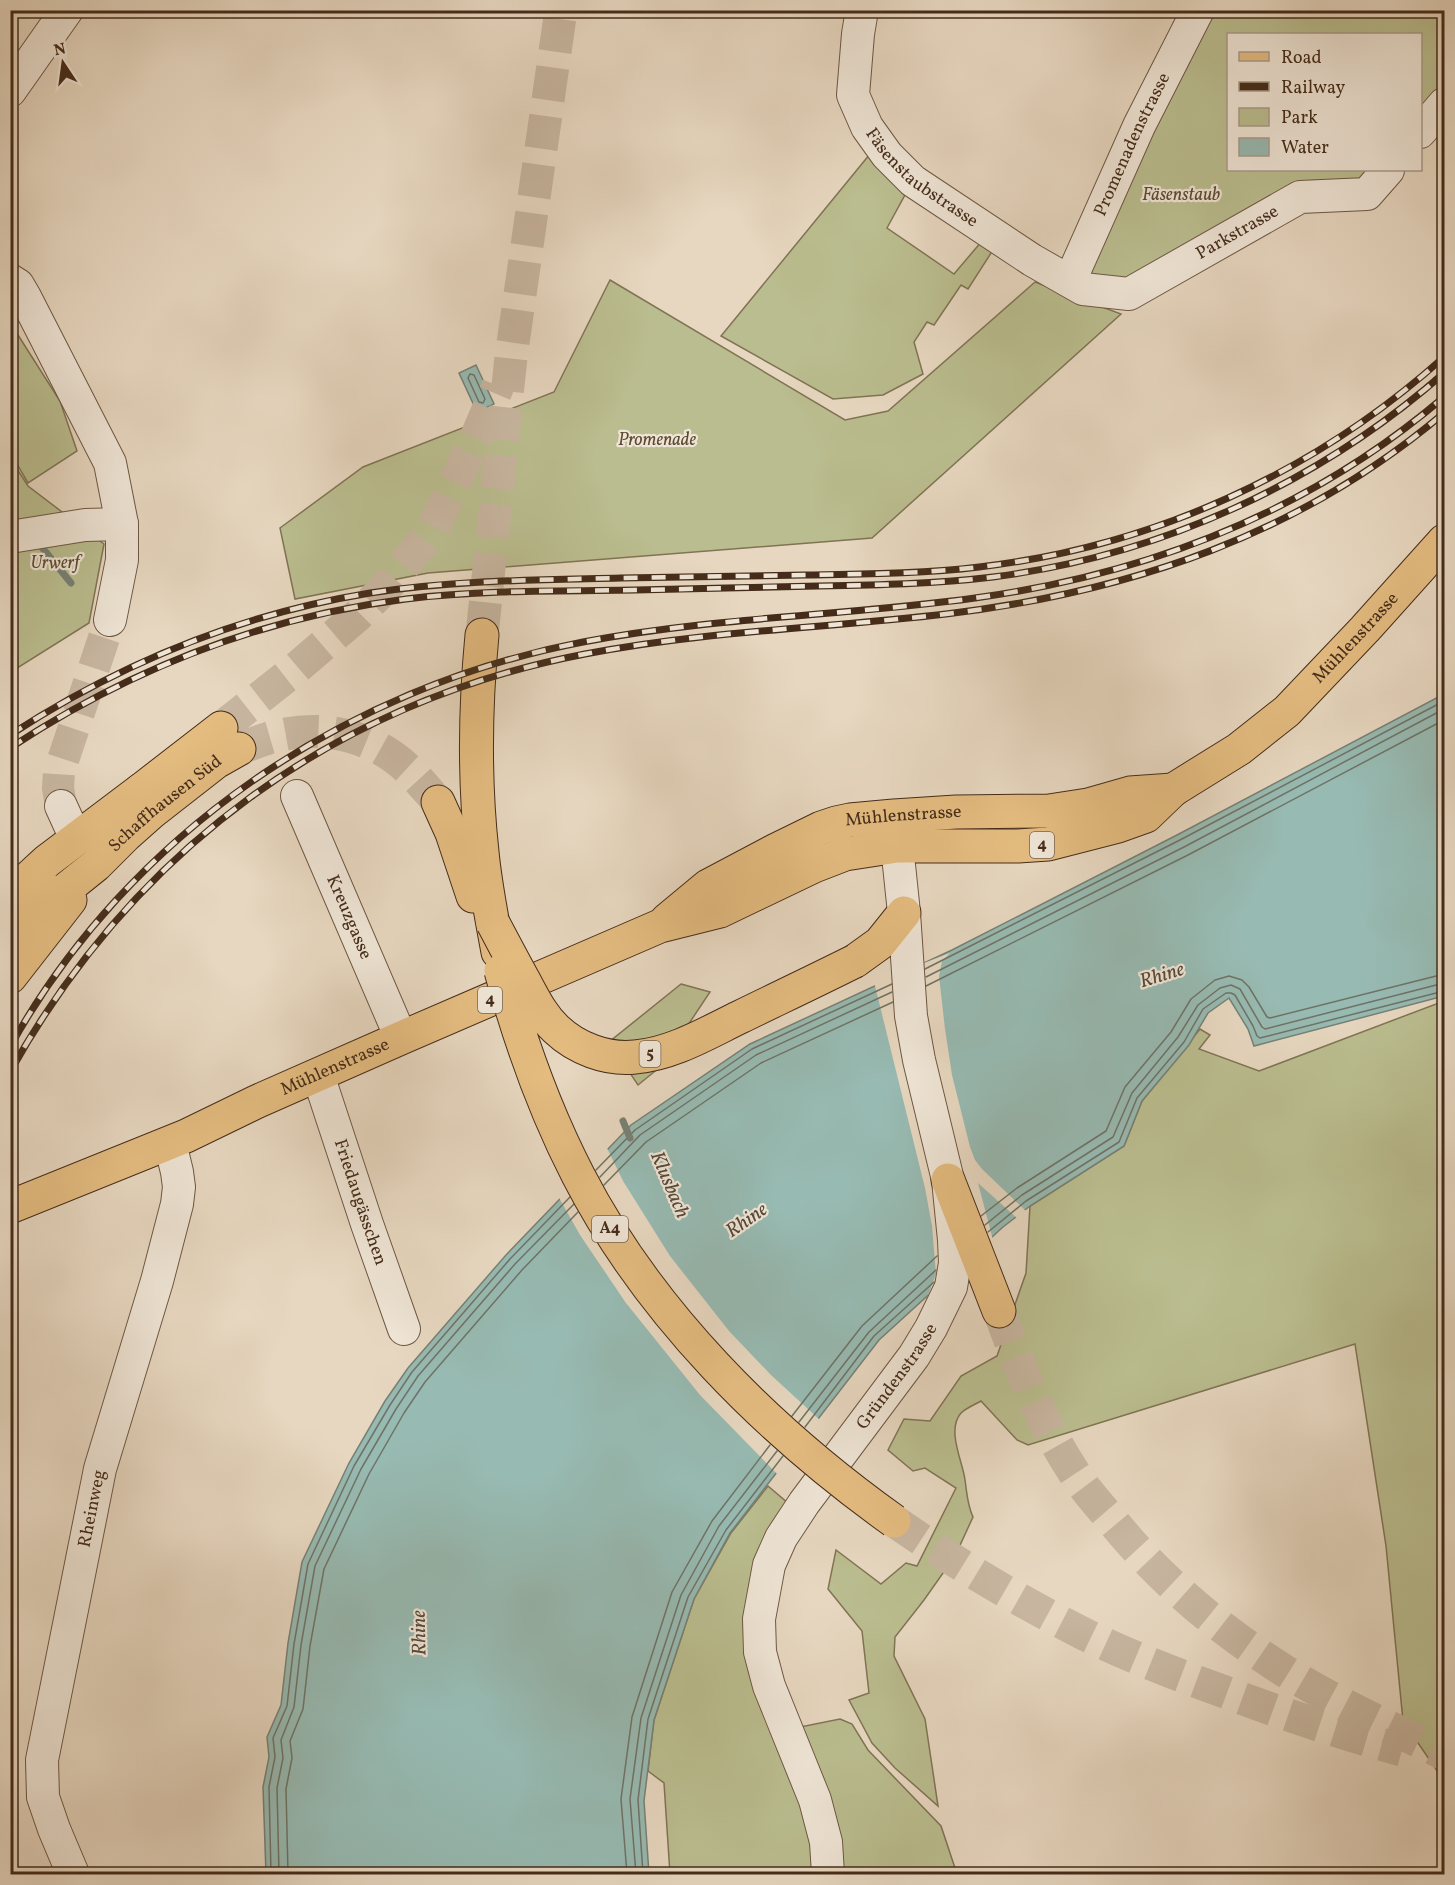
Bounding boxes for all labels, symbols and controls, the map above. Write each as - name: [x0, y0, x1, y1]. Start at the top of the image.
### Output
- north arrow: [33, 33, 93, 93]
- legend: [1227, 33, 1422, 171]
- text: N: [52, 38, 69, 62]
- text: Road: [1281, 46, 1322, 71]
- street label: Promenadenstrasse: [1088, 68, 1177, 220]
- text: Railway: [1281, 76, 1345, 101]
- text: Park: [1281, 106, 1318, 131]
- street label: Fäsenstaubstrasse: [859, 123, 983, 233]
- text: Water: [1281, 136, 1329, 161]
- park label: Fäsenstaub: [1142, 183, 1220, 208]
- street label: Parkstrasse: [1191, 199, 1283, 266]
- park label: Promenade: [618, 428, 696, 453]
- park label: Urwerf: [30, 551, 83, 576]
- street label: Mühlenstrasse: [1307, 587, 1405, 689]
- street label: Schaffhausen Süd: [103, 749, 227, 858]
- street label: Mühlenstrasse: [844, 799, 962, 833]
- road number: 4: [1030, 832, 1054, 858]
- street label: Kreuzgasse: [320, 871, 378, 963]
- water label: Rhine: [1136, 956, 1188, 996]
- road number: 4: [478, 987, 502, 1013]
- street label: Mühlenstrasse: [277, 1032, 393, 1102]
- road number: 5: [640, 1041, 660, 1067]
- street label: Friedaugässchen: [327, 1136, 393, 1269]
- water label: Klusbach: [642, 1147, 696, 1223]
- water label: Rhine: [720, 1196, 774, 1245]
- road number: A4: [592, 1216, 628, 1242]
- street label: Gründenstrasse: [850, 1319, 944, 1435]
- street label: Rheinweg: [72, 1468, 112, 1550]
- water label: Rhine: [406, 1609, 434, 1656]

